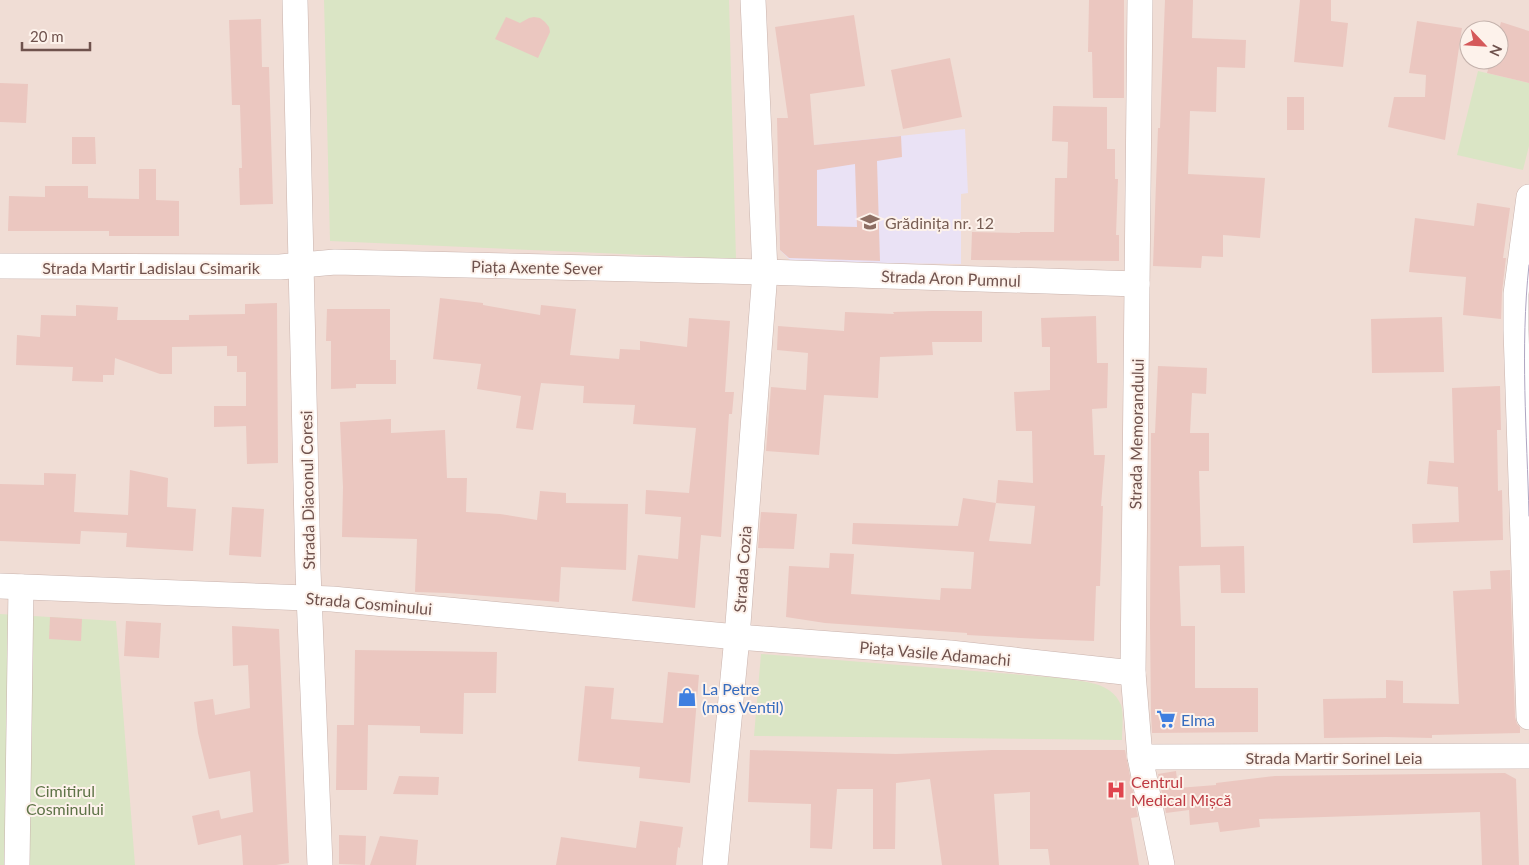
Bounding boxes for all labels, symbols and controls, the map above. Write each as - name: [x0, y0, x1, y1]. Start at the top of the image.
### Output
- scale bar: [22, 20, 90, 52]
- north arrow: [1459, 20, 1509, 70]
- text: 20 m: [30, 27, 64, 45]
- text: N: [1486, 42, 1506, 59]
- school or university icon: Grădinița nr. 12: [859, 211, 881, 233]
- place label: Grădinița nr. 12: [885, 213, 994, 232]
- street label: Piața Axente Sever: [471, 256, 603, 278]
- street label: Strada Martir Ladislau Csimarik: [42, 258, 261, 277]
- street label: Strada Aron Pumnul: [881, 266, 1021, 290]
- street label: Strada Memorandului: [1125, 358, 1147, 510]
- street label: Strada Diaconul Coresi: [296, 410, 318, 570]
- street label: Strada Cozia: [729, 525, 755, 613]
- street label: Strada Cosminului: [305, 588, 433, 618]
- street label: Piața Vasile Adamachi: [859, 637, 1011, 669]
- place label: La Petre (mos Ventil): [702, 679, 784, 716]
- shop icon: La Petre (mos Ventil): [676, 686, 698, 708]
- supermarket icon: Elma: [1155, 708, 1177, 730]
- place label: Elma: [1181, 710, 1215, 729]
- street label: Strada Martir Sorinel Leia: [1245, 748, 1423, 767]
- place label: Centrul Medical Mișcă: [1131, 772, 1231, 809]
- hospital icon: Centrul Medical Mișcă: [1105, 779, 1127, 801]
- park label: Cimitirul Cosminului: [26, 781, 104, 818]

